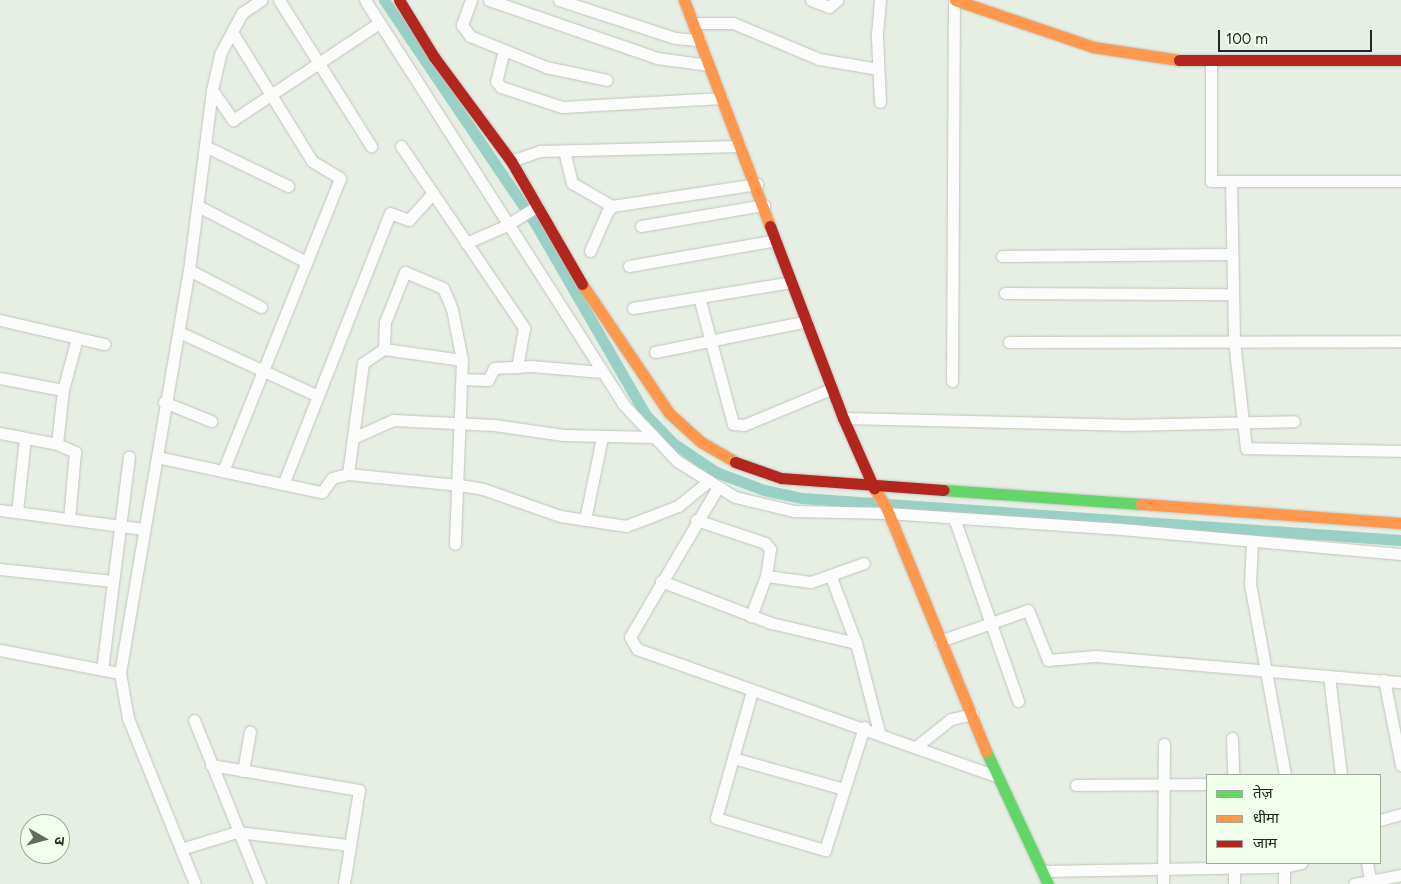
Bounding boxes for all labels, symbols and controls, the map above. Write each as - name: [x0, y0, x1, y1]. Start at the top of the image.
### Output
- scale bar: [1221, 20, 1375, 52]
- text: 100 m: [1226, 30, 1268, 48]
- legend: [1206, 774, 1381, 864]
- text: तेज़: [1253, 784, 1273, 802]
- text: धीमा: [1253, 809, 1279, 827]
- north arrow: [20, 814, 70, 864]
- text: जाम: [1253, 834, 1277, 852]
- text: उ: [50, 836, 68, 846]

